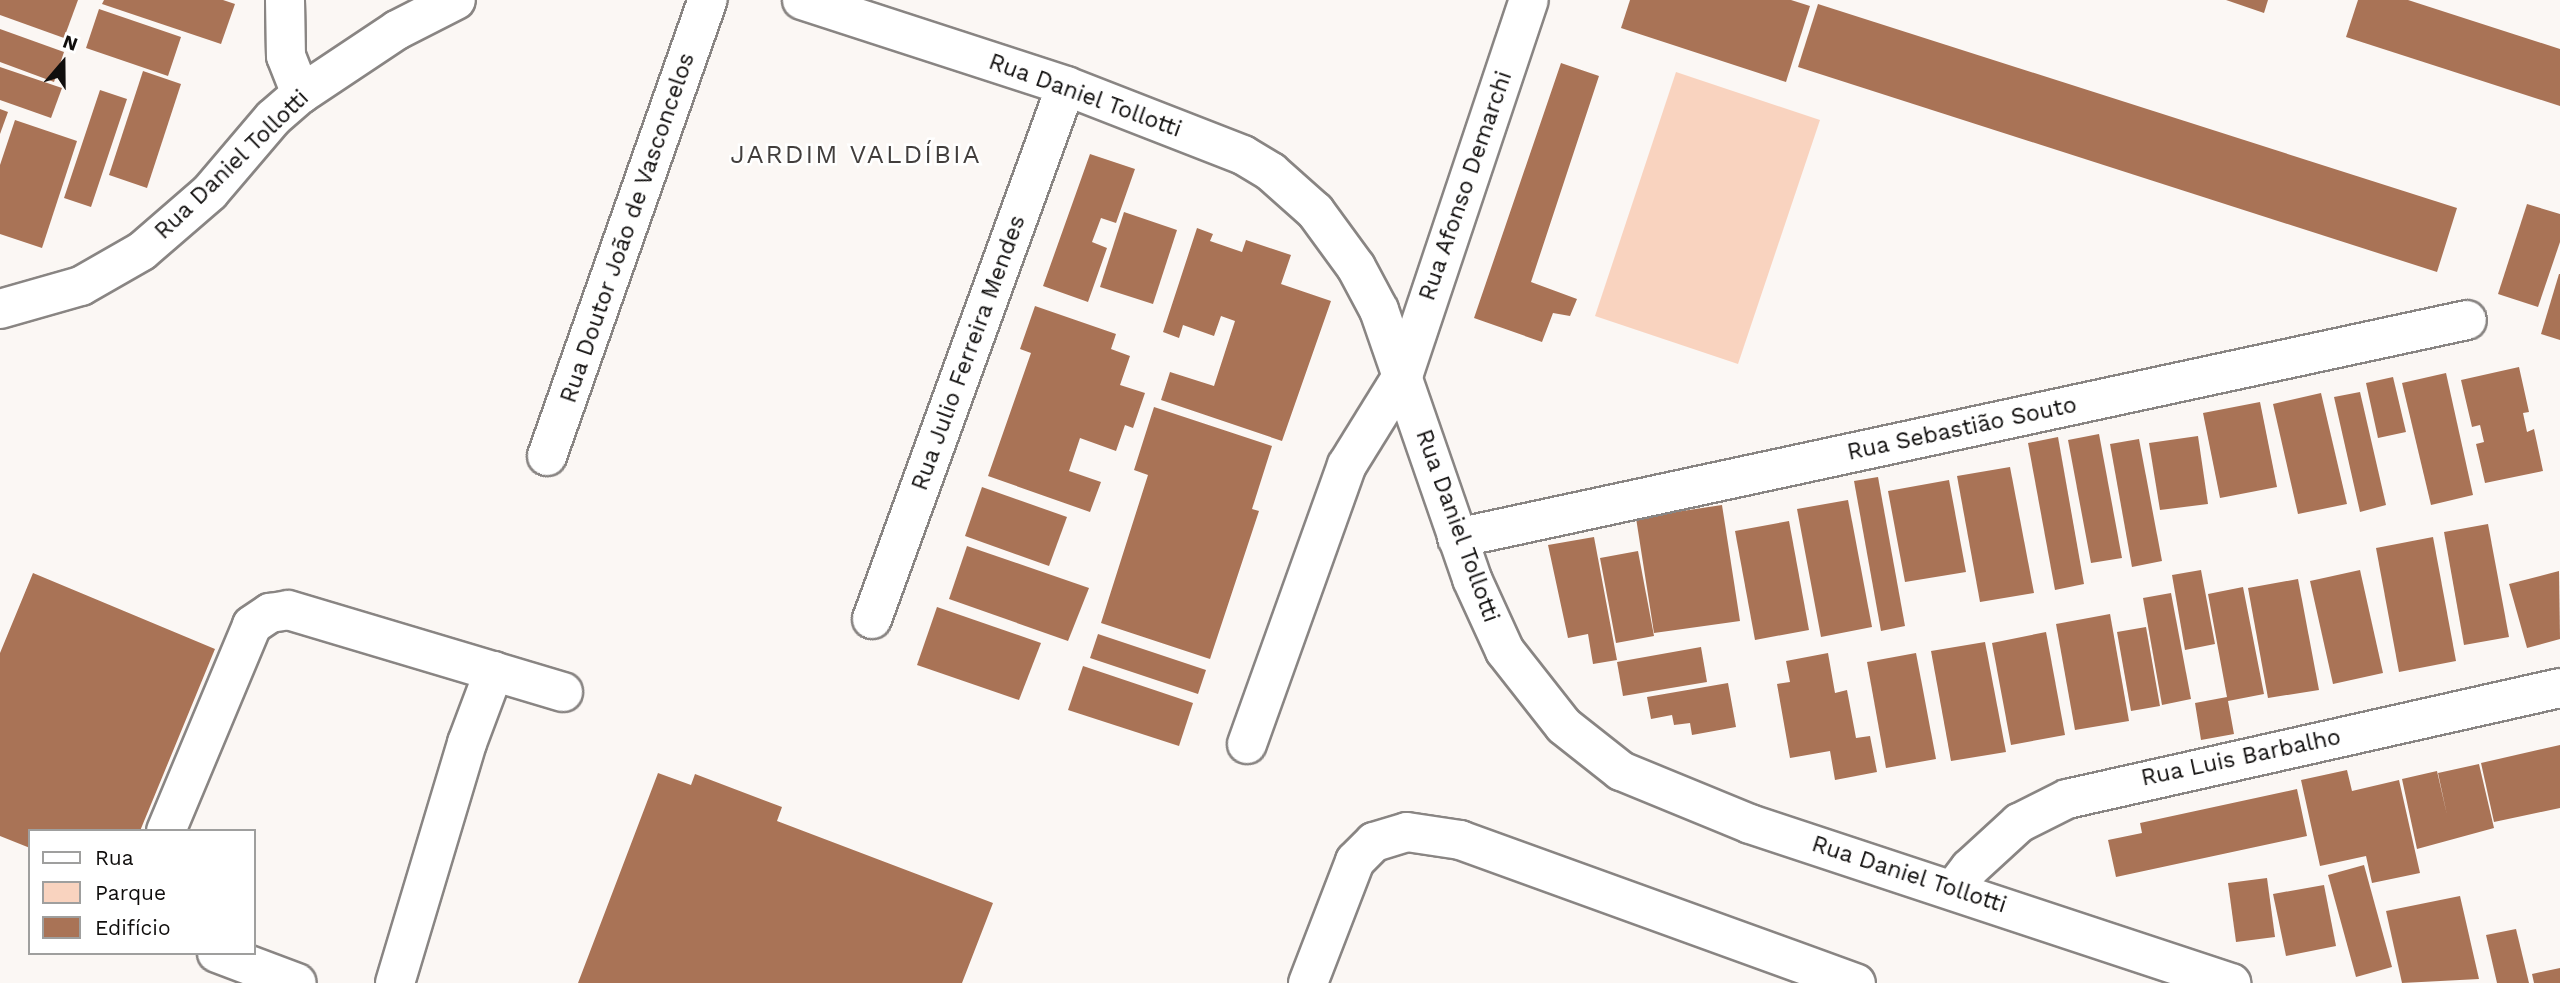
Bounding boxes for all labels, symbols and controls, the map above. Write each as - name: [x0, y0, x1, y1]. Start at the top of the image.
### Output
- north arrow: [28, 28, 98, 98]
- text: N: [60, 30, 81, 56]
- street label: Rua Doutor João de Vasconcelos: [555, 48, 701, 408]
- street label: Rua Daniel Tollotti: [984, 48, 1186, 144]
- street label: Rua Afonso Demarchi: [1414, 67, 1518, 305]
- street label: Rua Daniel Tollotti: [149, 84, 315, 246]
- district label: JARDIM VALDÍBIA: [732, 139, 980, 171]
- street label: Rua Julio Ferreira Mendes: [906, 211, 1032, 495]
- street label: Rua Sebastião Souto: [1845, 391, 2079, 467]
- street label: Rua Daniel Tollotti: [1409, 425, 1505, 627]
- street label: Rua Luis Barbalho: [2138, 723, 2344, 793]
- legend: [28, 829, 256, 955]
- street label: Rua Daniel Tollotti: [1807, 830, 2011, 920]
- text: Rua: [95, 845, 134, 870]
- text: Parque: [95, 880, 166, 905]
- text: Edifício: [95, 915, 171, 940]

